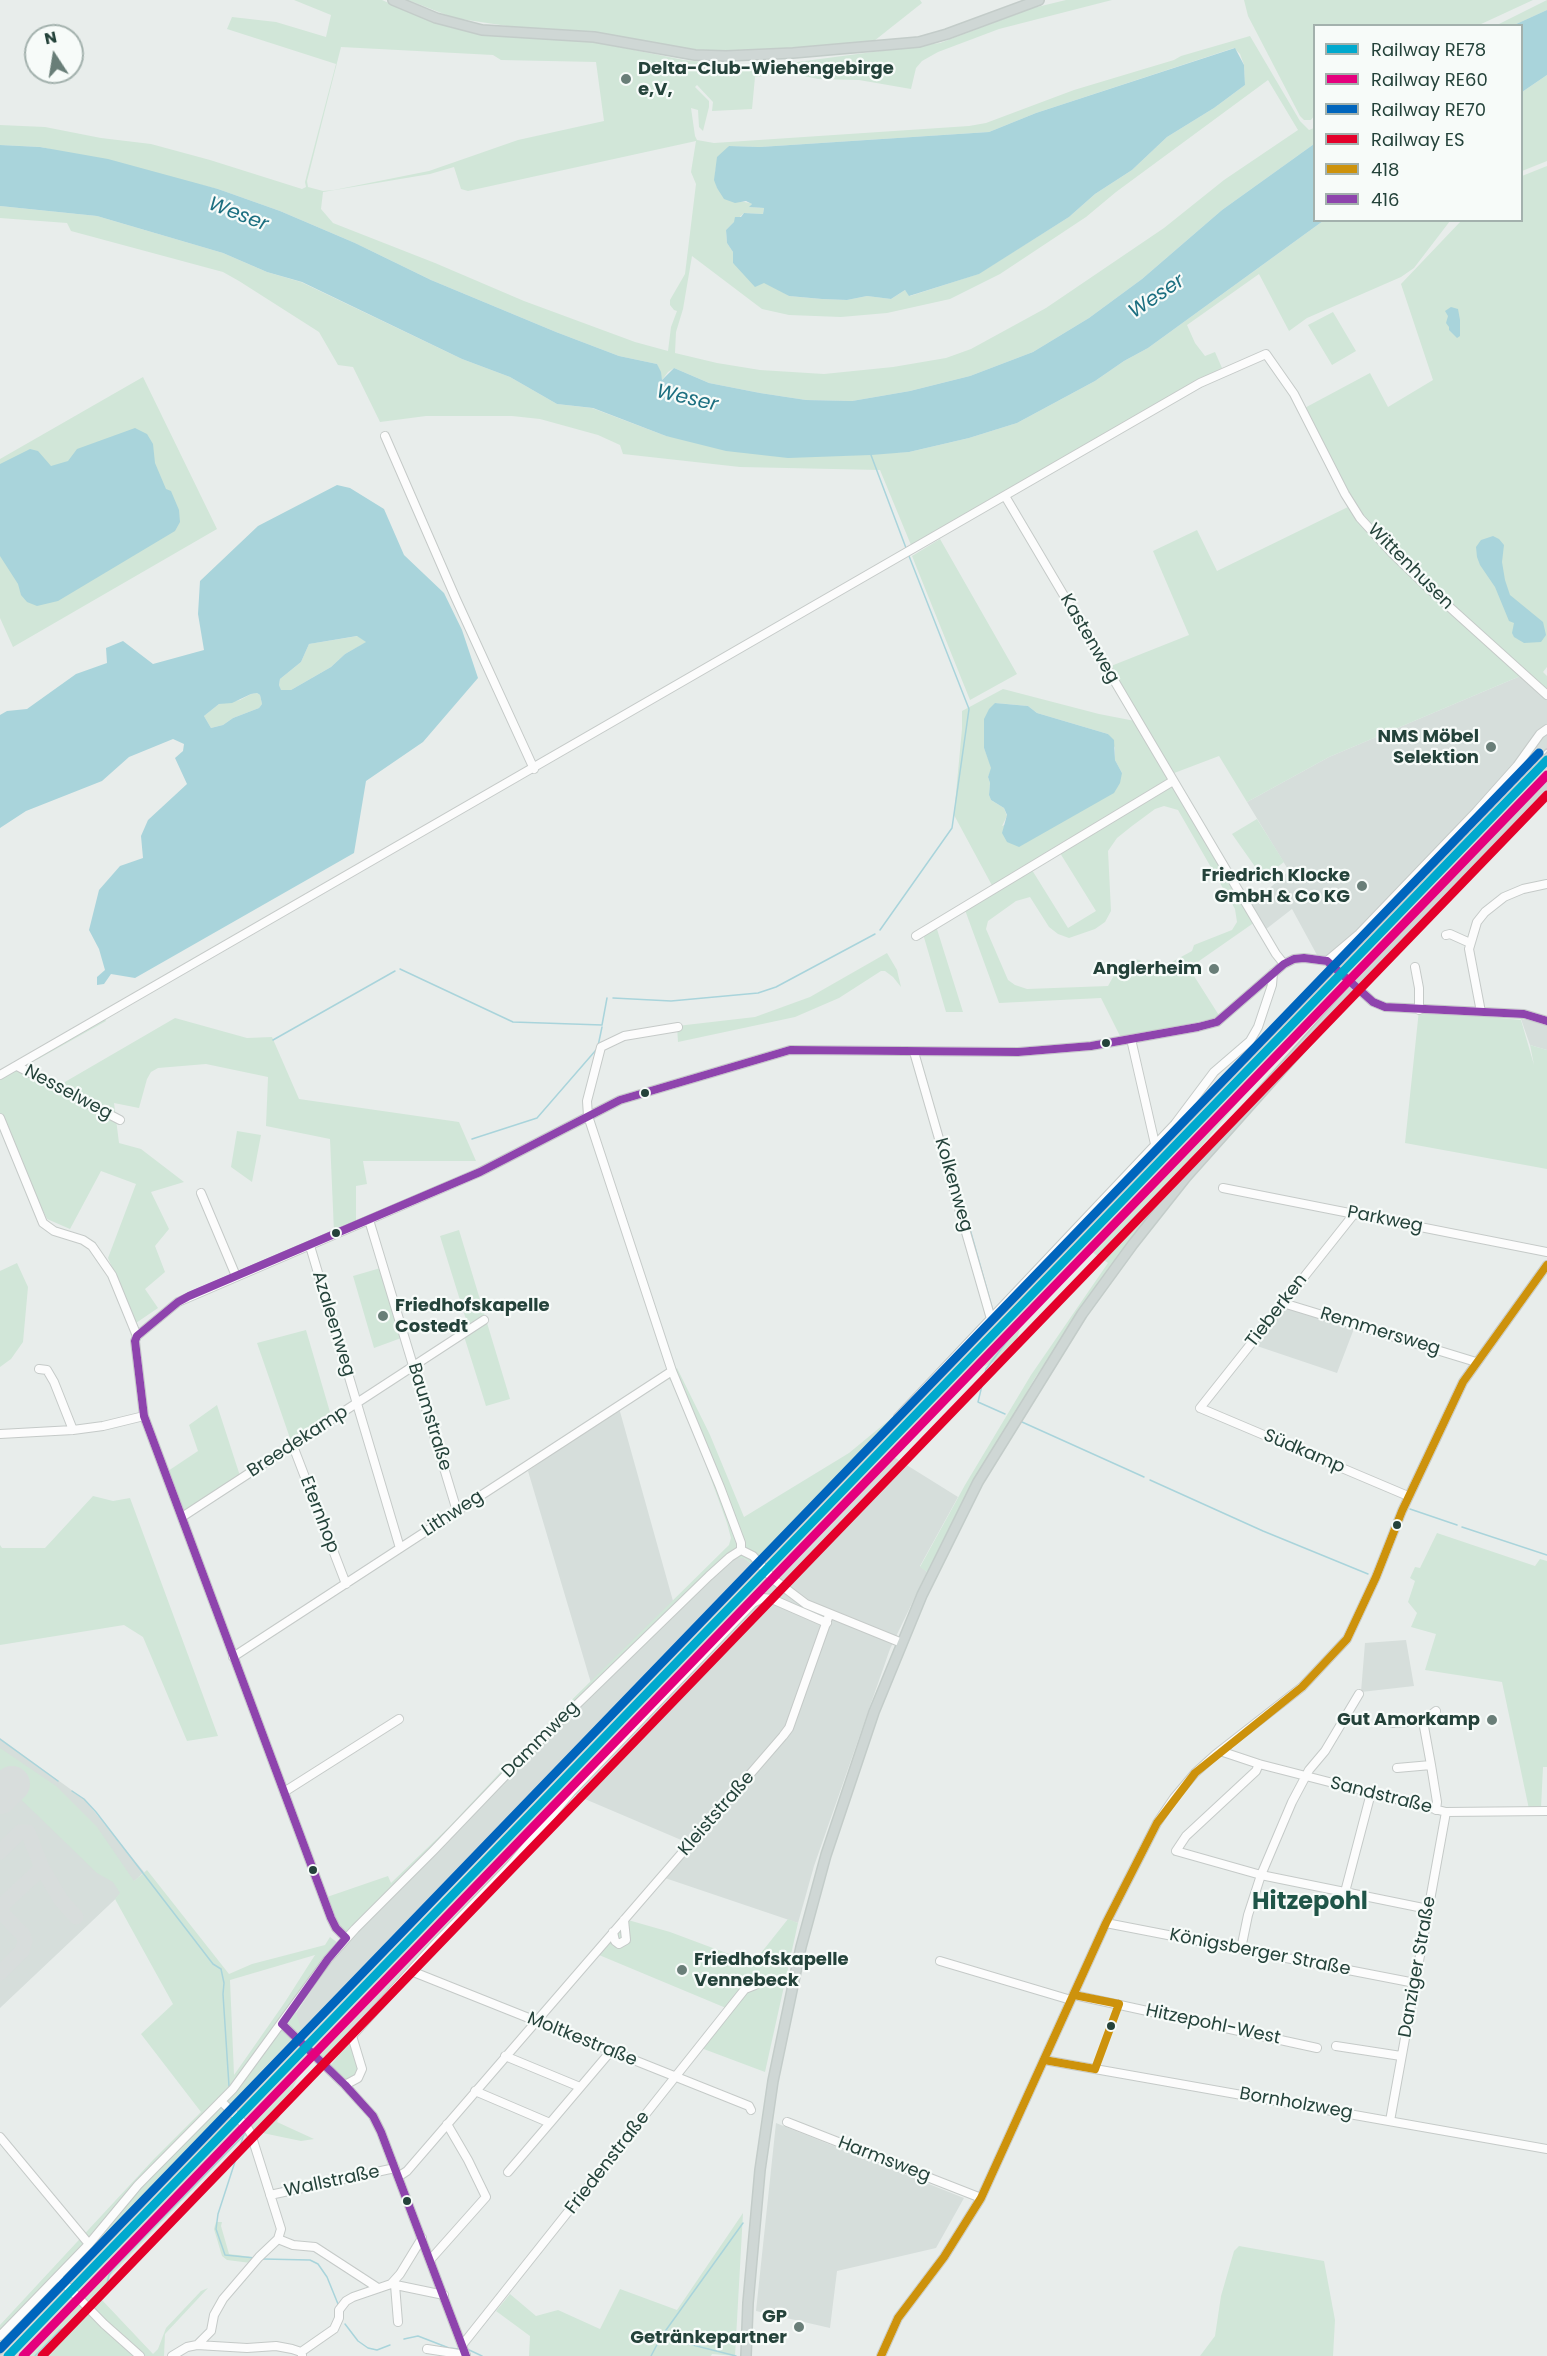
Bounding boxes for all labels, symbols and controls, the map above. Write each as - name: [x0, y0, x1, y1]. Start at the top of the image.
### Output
- north arrow: [24, 24, 84, 84]
- legend: [1313, 24, 1523, 222]
- text: N: [42, 25, 59, 50]
- text: Railway RE78: [1371, 37, 1486, 62]
- place label: Delta-Club-Wiehengebirge e,V,: [638, 58, 894, 100]
- text: Railway RE60: [1371, 67, 1488, 92]
- marker: Delta-Club-Wiehengebirge e,V,: [619, 72, 633, 86]
- text: Railway RE70: [1371, 97, 1486, 122]
- text: Railway ES: [1371, 127, 1465, 152]
- text: 418: [1371, 157, 1399, 182]
- text: 416: [1371, 187, 1400, 212]
- water label: Weser: [205, 193, 271, 237]
- water label: Weser: [1124, 270, 1190, 324]
- water label: Weser: [654, 380, 720, 418]
- street label: Wittenhusen: [1362, 519, 1458, 615]
- street label: Kastenweg: [1055, 590, 1123, 688]
- place label: NMS Möbel Selektion: [1377, 726, 1479, 768]
- marker: NMS Möbel Selektion: [1484, 740, 1498, 754]
- place label: Friedrich Klocke GmbH & Co KG: [1202, 865, 1350, 908]
- marker: Friedrich Klocke GmbH & Co KG: [1355, 879, 1369, 893]
- place label: Anglerheim: [1093, 958, 1202, 980]
- marker: Anglerheim: [1207, 962, 1221, 976]
- unlabelled marker: [1100, 1037, 1112, 1049]
- street label: Nesselweg: [20, 1061, 116, 1125]
- unlabelled marker: [639, 1087, 651, 1099]
- street label: Kolkenweg: [929, 1136, 977, 1234]
- street label: Parkweg: [1345, 1202, 1425, 1238]
- unlabelled marker: [330, 1227, 342, 1239]
- street label: Azaleenweg: [307, 1269, 359, 1379]
- street label: Tieberken: [1242, 1270, 1312, 1352]
- place label: Friedhofskapelle Costedt: [395, 1295, 550, 1338]
- street label: Remmersweg: [1317, 1303, 1443, 1361]
- marker: Friedhofskapelle Costedt: [376, 1309, 390, 1323]
- street label: Baumstraße: [402, 1361, 456, 1473]
- street label: Breedekamp: [244, 1401, 352, 1483]
- street label: Südkamp: [1260, 1425, 1348, 1479]
- street label: Eternhop: [295, 1474, 343, 1556]
- street label: Lithweg: [418, 1486, 488, 1542]
- unlabelled marker: [1391, 1519, 1403, 1531]
- street label: Dammweg: [498, 1697, 584, 1783]
- place label: Gut Amorkamp: [1337, 1709, 1480, 1731]
- marker: Gut Amorkamp: [1485, 1713, 1499, 1727]
- street label: Kleiststraße: [674, 1767, 760, 1861]
- street label: Sandstraße: [1328, 1773, 1434, 1819]
- unlabelled marker: [307, 1864, 319, 1876]
- district label: Hitzepohl: [1252, 1889, 1368, 1917]
- street label: Danziger Straße: [1395, 1895, 1441, 2039]
- street label: Königsberger Straße: [1168, 1925, 1352, 1981]
- place label: Friedhofskapelle Vennebeck: [694, 1949, 849, 1992]
- marker: Friedhofskapelle Vennebeck: [675, 1963, 689, 1977]
- street label: Hitzepohl-West: [1144, 2000, 1282, 2050]
- street label: Moltkestraße: [524, 2008, 640, 2072]
- unlabelled marker: [1105, 2020, 1117, 2032]
- street label: Bornholzweg: [1238, 2083, 1354, 2125]
- street label: Friedenstraße: [561, 2107, 655, 2219]
- street label: Harmsweg: [835, 2132, 933, 2188]
- street label: Wallstraße: [282, 2161, 382, 2203]
- unlabelled marker: [401, 2195, 413, 2207]
- place label: GP Getränkepartner: [630, 2306, 787, 2348]
- marker: GP Getränkepartner: [792, 2320, 806, 2334]

